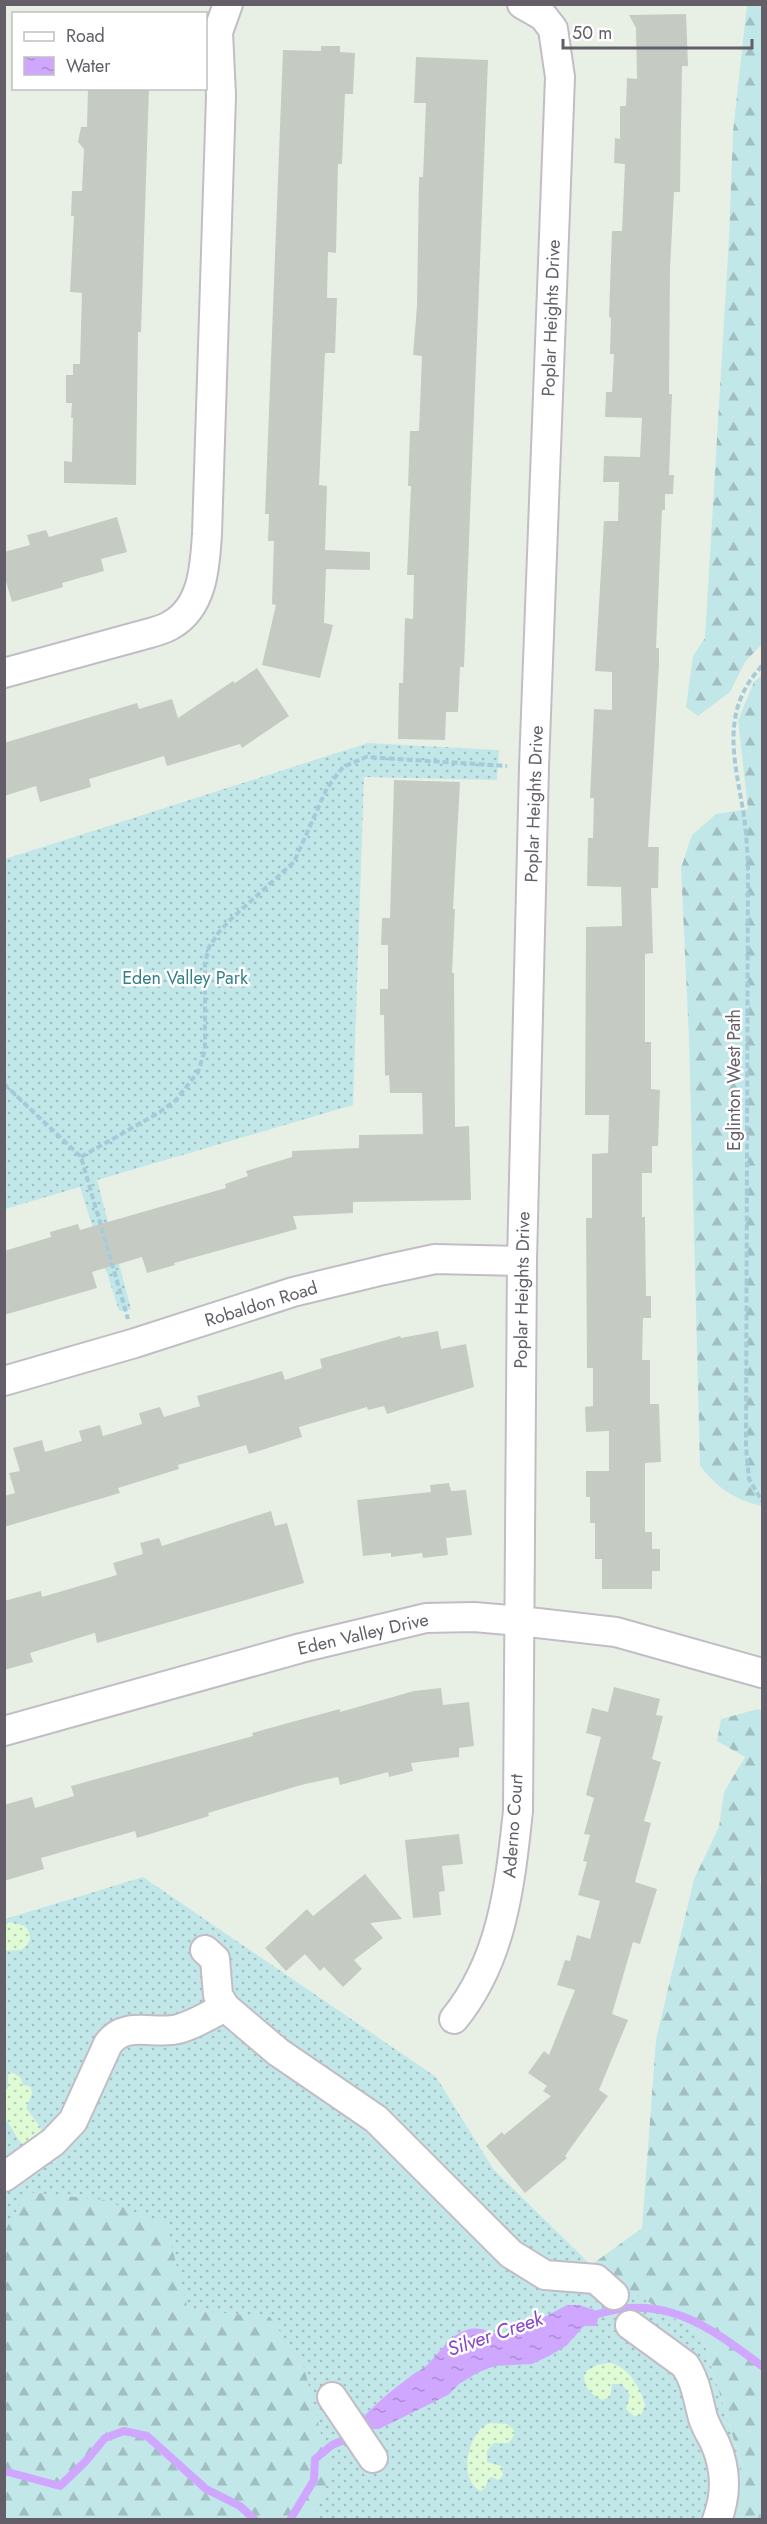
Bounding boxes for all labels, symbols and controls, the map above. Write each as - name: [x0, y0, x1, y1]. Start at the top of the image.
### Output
- legend: [12, 12, 207, 90]
- scale bar: [563, 12, 752, 50]
- text: 50 m: [572, 20, 612, 46]
- text: Road: [66, 23, 105, 49]
- text: Water: [66, 53, 111, 79]
- street label: Poplar Heights Drive: [535, 239, 567, 397]
- street label: Poplar Heights Drive: [518, 725, 550, 883]
- park label: Eden Valley Park: [122, 965, 248, 991]
- street label: Eglinton West Path: [721, 1009, 747, 1151]
- street label: Poplar Heights Drive: [508, 1211, 536, 1369]
- street label: Robaldon Road: [201, 1275, 321, 1333]
- street label: Eden Valley Drive: [295, 1606, 431, 1662]
- street label: Aderno Court: [496, 1772, 530, 1879]
- water label: Silver Creek: [443, 2304, 548, 2364]

